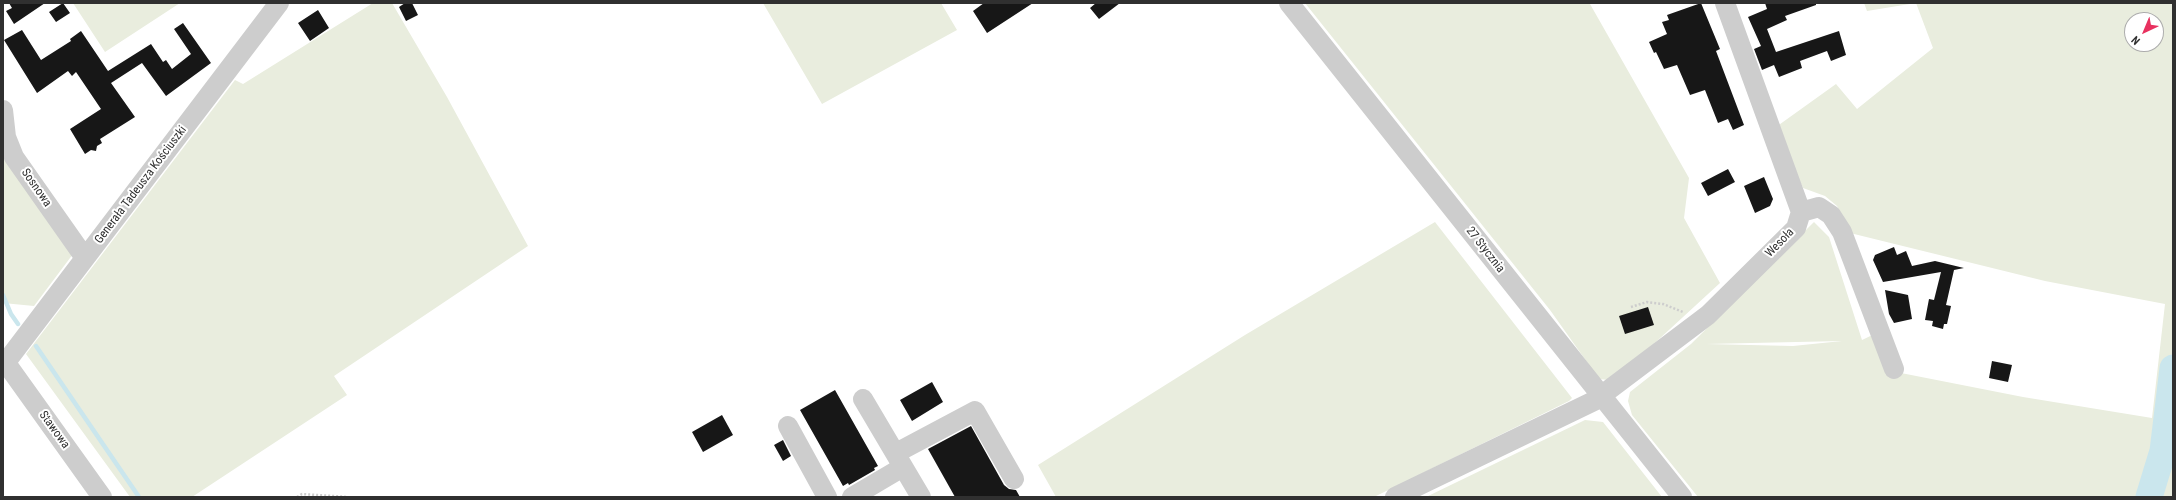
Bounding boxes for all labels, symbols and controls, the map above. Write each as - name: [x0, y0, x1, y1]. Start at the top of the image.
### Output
- north arrow: [2124, 12, 2164, 52]
- text: N: [2129, 33, 2143, 47]
- street label: Generała Tadeusza Kościuszki: [92, 123, 190, 247]
- street label: Sosnowa: [18, 166, 54, 210]
- street label: 27 Stycznia: [1463, 224, 1507, 276]
- street label: Wesoła: [1763, 225, 1797, 261]
- street label: Stawowa: [36, 408, 72, 452]

